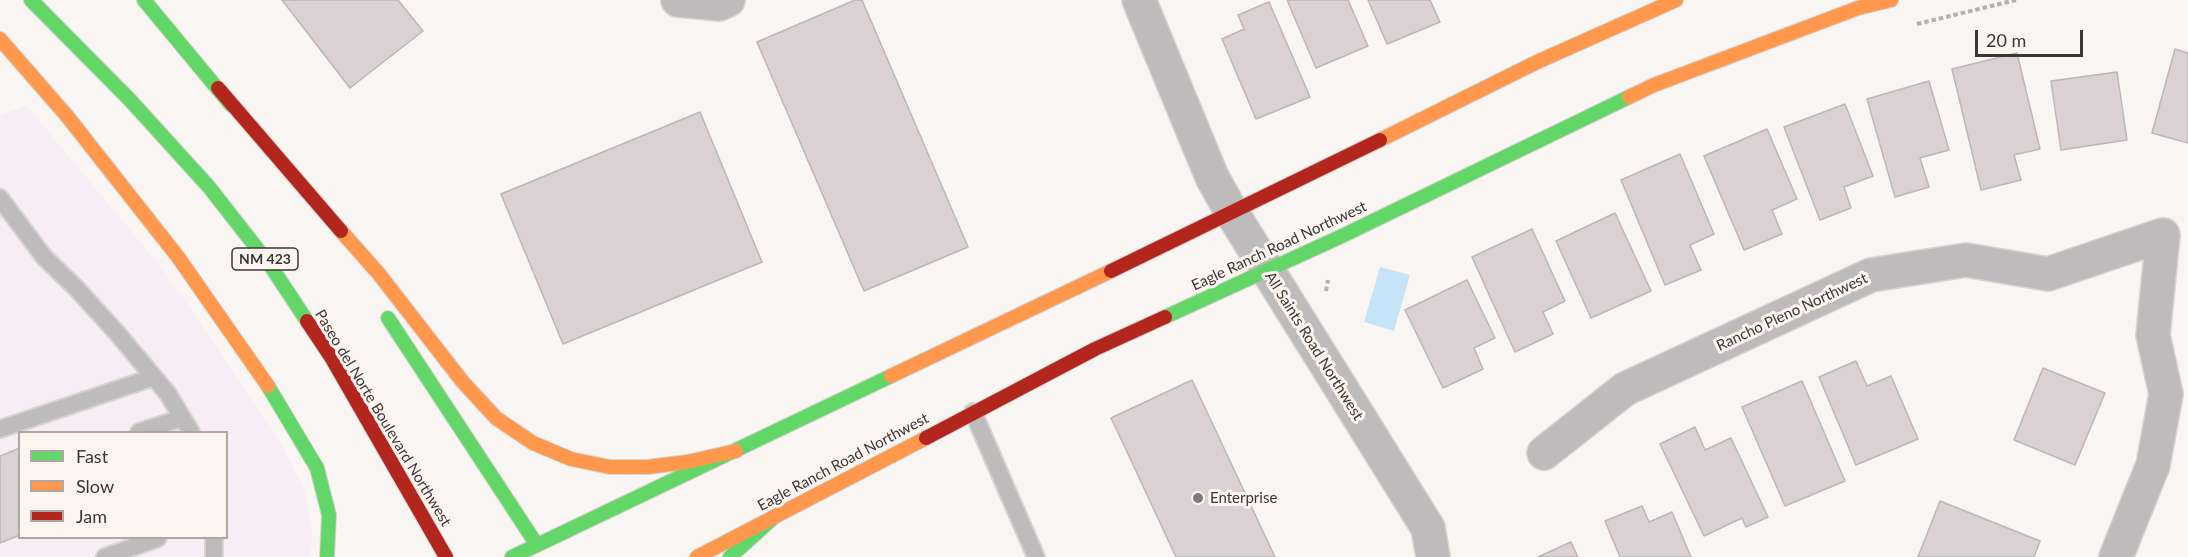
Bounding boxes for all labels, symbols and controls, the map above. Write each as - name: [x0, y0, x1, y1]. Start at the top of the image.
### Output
- scale bar: [1978, 18, 2086, 56]
- text: 20 m: [1986, 29, 2026, 51]
- street label: Eagle Ranch Road Northwest: [1189, 197, 1369, 295]
- road number: NM 423: [232, 248, 298, 270]
- street label: All Saints Road Northwest: [1261, 268, 1367, 424]
- street label: Rancho Pleno Northwest: [1714, 269, 1870, 355]
- street label: Paseo del Norte Boulevard Northwest: [311, 306, 455, 530]
- street label: Eagle Ranch Road Northwest: [754, 409, 932, 515]
- legend: [18, 431, 228, 539]
- text: Fast: [76, 445, 108, 467]
- text: Slow: [76, 475, 114, 497]
- place label: Enterprise: [1210, 489, 1277, 507]
- marker: Enterprise: [1191, 491, 1205, 505]
- text: Jam: [76, 505, 107, 527]

